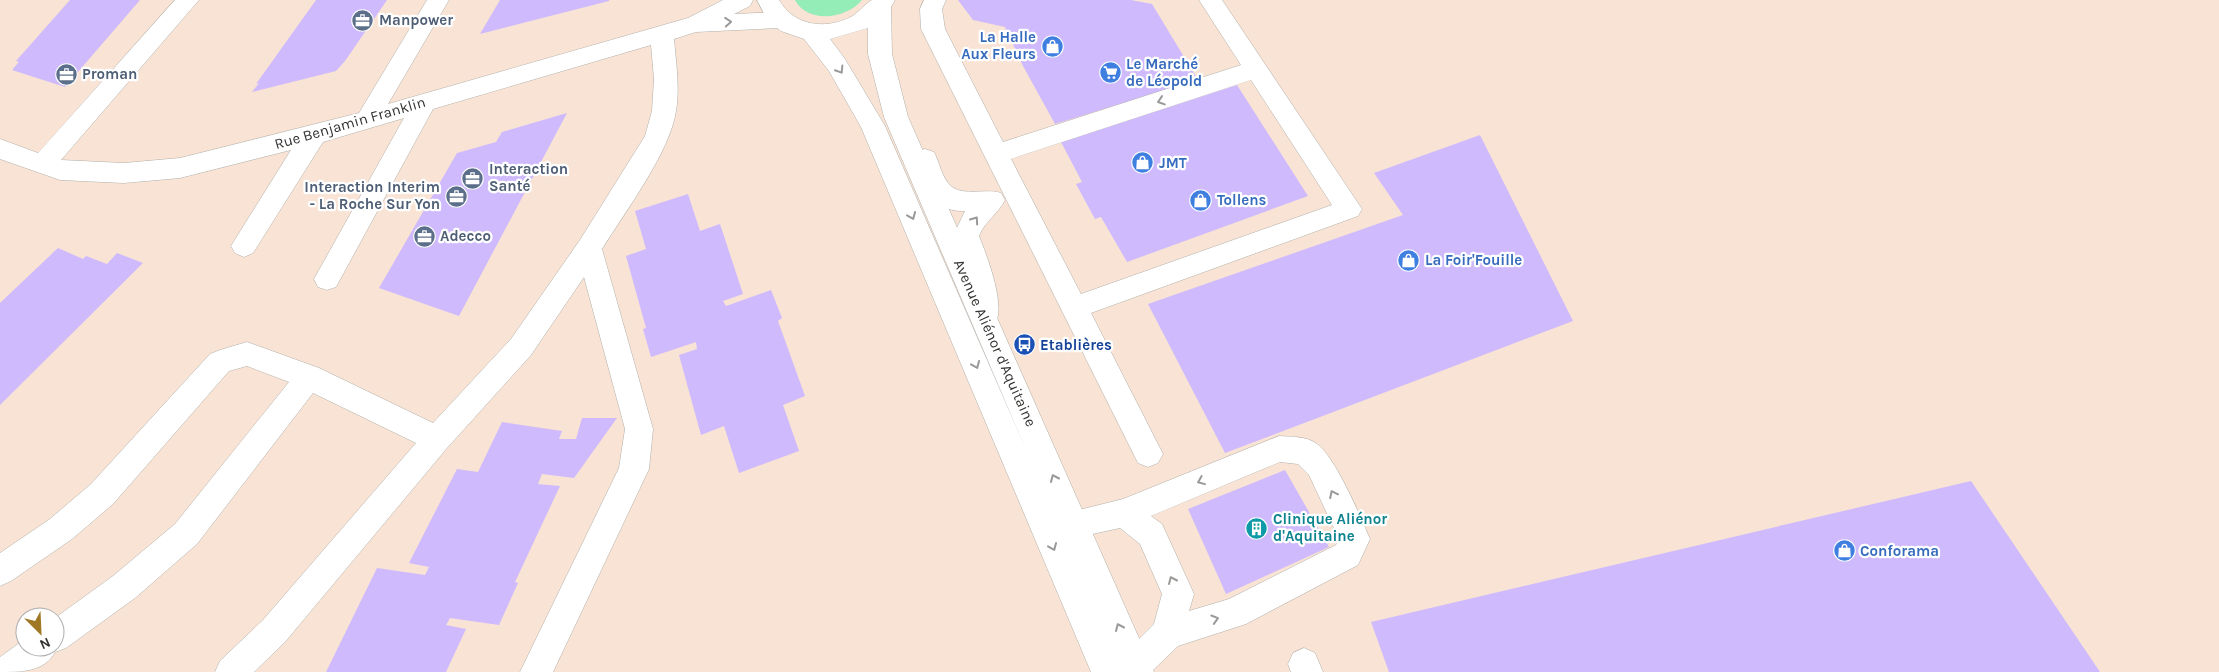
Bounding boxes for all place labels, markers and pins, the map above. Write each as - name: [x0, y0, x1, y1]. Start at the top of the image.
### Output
- office icon: Manpower: [351, 8, 375, 32]
- place label: Manpower: [379, 11, 453, 29]
- place label: La Halle Aux Fleurs: [961, 28, 1036, 63]
- shop icon: La Halle Aux Fleurs: [1040, 34, 1064, 58]
- place label: Le Marché de Léopold: [1126, 55, 1202, 90]
- supermarket icon: Le Marché de Léopold: [1098, 61, 1122, 85]
- office icon: Proman: [54, 62, 78, 86]
- place label: Proman: [82, 65, 137, 83]
- shop icon: JMT: [1131, 151, 1155, 175]
- place label: JMT: [1159, 154, 1187, 172]
- place label: Interaction Santé: [489, 160, 568, 195]
- office icon: Interaction Santé: [461, 166, 485, 190]
- place label: Interaction Interim - La Roche Sur Yon: [304, 178, 440, 213]
- office icon: Interaction Interim - La Roche Sur Yon: [444, 184, 468, 208]
- shop icon: Tollens: [1189, 188, 1213, 212]
- place label: Tollens: [1217, 191, 1267, 209]
- office icon: Adecco: [412, 224, 436, 248]
- place label: Adecco: [440, 227, 491, 245]
- shop icon: La Foir'Fouille: [1397, 248, 1421, 272]
- place label: La Foir'Fouille: [1425, 251, 1522, 269]
- bus stop icon: Etablières: [1012, 333, 1036, 357]
- place label: Etablières: [1040, 336, 1112, 354]
- place label: Clinique Aliénor d'Aquitaine: [1273, 510, 1387, 545]
- building icon: Clinique Aliénor d'Aquitaine: [1245, 516, 1269, 540]
- shop icon: Conforama: [1832, 539, 1856, 563]
- place label: Conforama: [1860, 542, 1939, 560]

